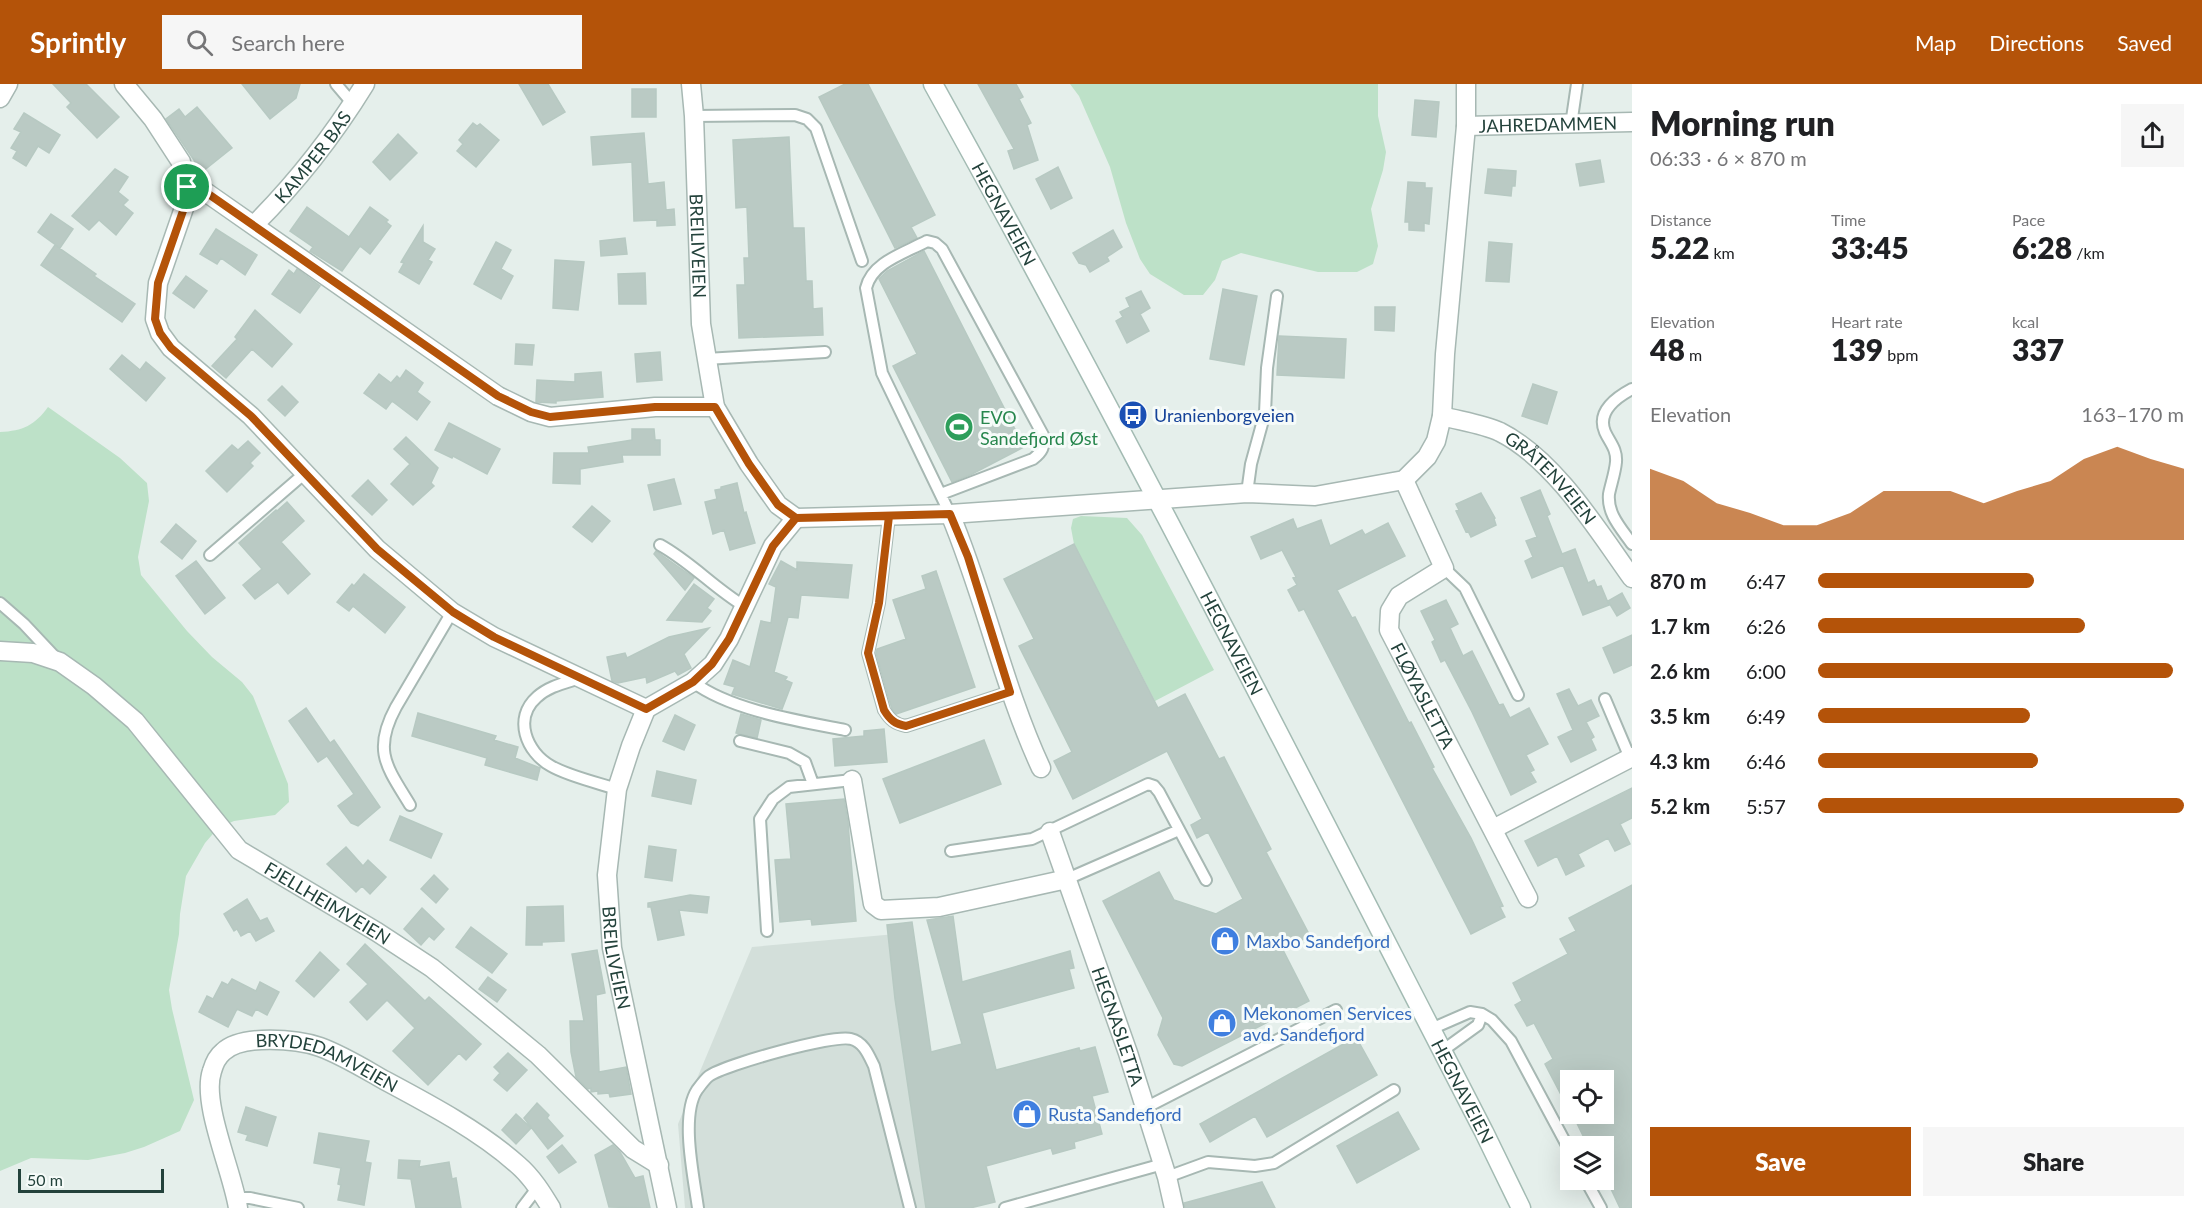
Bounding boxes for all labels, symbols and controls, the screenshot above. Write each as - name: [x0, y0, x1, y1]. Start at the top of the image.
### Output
- search box: [162, 15, 582, 69]
- text: Sprintly: [30, 25, 126, 59]
- icon: search: [183, 26, 216, 59]
- text: Search here: [231, 29, 345, 56]
- text: Map: [1915, 30, 1956, 55]
- text: Directions: [1989, 30, 2084, 55]
- text: Saved: [2117, 30, 2172, 55]
- text: Morning run: [1650, 103, 1835, 143]
- button: share: [2121, 104, 2184, 167]
- street label: KAMPER BAS: [270, 107, 356, 208]
- street label: JAHREDAMMEN: [1479, 111, 1617, 137]
- text: 06:33 · 6 × 870 m: [1650, 146, 1807, 170]
- street label: HEGNAVEIEN: [967, 158, 1041, 269]
- pin: [161, 161, 212, 212]
- icon: arrive: [170, 170, 203, 203]
- street label: BREILIVEIEN: [686, 193, 711, 298]
- text: Distance: [1650, 210, 1711, 229]
- text: Time: [1831, 210, 1866, 229]
- text: Pace: [2012, 210, 2045, 229]
- text: 5.22: [1650, 229, 1709, 265]
- text: 33:45: [1831, 229, 1909, 265]
- text: 6:28: [2012, 229, 2072, 265]
- text: km: [1709, 243, 1735, 262]
- text: /km: [2072, 243, 2105, 262]
- text: Elevation: [1650, 312, 1715, 331]
- text: Heart rate: [1831, 312, 1903, 331]
- text: kcal: [2012, 312, 2039, 331]
- text: 48: [1650, 331, 1685, 367]
- text: 139: [1831, 331, 1883, 367]
- text: 337: [2012, 331, 2064, 367]
- text: m: [1685, 345, 1702, 364]
- text: bpm: [1883, 345, 1918, 364]
- bus stop icon: Uranienborgveien: [1117, 399, 1149, 431]
- text: Elevation: [1650, 402, 1731, 426]
- text: 163–170 m: [2081, 402, 2184, 426]
- place label: Uranienborgveien: [1154, 404, 1295, 426]
- place label: EVO Sandefjord Øst: [980, 406, 1099, 449]
- sports icon: EVO Sandefjord Øst: [943, 411, 975, 443]
- street label: GRÅTENVEIEN: [1501, 426, 1601, 528]
- text: 870 m: [1650, 569, 1706, 593]
- text: 6:47: [1746, 569, 1786, 593]
- street label: HEGNAVEIEN: [1196, 587, 1268, 699]
- text: 1.7 km: [1650, 614, 1710, 638]
- text: 6:26: [1746, 614, 1786, 638]
- street label: FLØYASLETTA: [1386, 639, 1460, 753]
- text: 2.6 km: [1650, 659, 1710, 683]
- text: 6:00: [1746, 659, 1786, 683]
- text: 3.5 km: [1650, 704, 1710, 728]
- text: 6:49: [1746, 704, 1786, 728]
- text: 4.3 km: [1650, 749, 1710, 773]
- text: 6:46: [1746, 749, 1786, 773]
- text: 5.2 km: [1650, 794, 1710, 818]
- text: 5:57: [1746, 794, 1786, 818]
- street label: FJELLHEIMVEIEN: [261, 857, 395, 949]
- street label: BREILIVEIEN: [598, 905, 636, 1011]
- shop icon: Maxbo Sandefjord: [1209, 925, 1241, 957]
- place label: Maxbo Sandefjord: [1246, 930, 1390, 952]
- street label: HEGNASLETTA: [1087, 964, 1149, 1089]
- place label: Mekonomen Services avd. Sandefjord: [1243, 1002, 1412, 1045]
- shop icon: Mekonomen Services avd. Sandefjord: [1206, 1007, 1238, 1039]
- street label: BRYDEDAMVEIEN: [255, 1029, 402, 1096]
- street label: HEGNAVEIEN: [1427, 1035, 1499, 1147]
- map controls: [1560, 1070, 1614, 1190]
- button: locate: [1560, 1070, 1614, 1124]
- shop icon: Rusta Sandefjord: [1011, 1098, 1043, 1130]
- place label: Rusta Sandefjord: [1048, 1103, 1182, 1125]
- button: Save: [1650, 1127, 1911, 1196]
- button: Share: [1923, 1127, 2184, 1196]
- button: layers: [1560, 1136, 1614, 1190]
- scale bar: [18, 1166, 164, 1194]
- text: 50 m: [27, 1170, 63, 1189]

